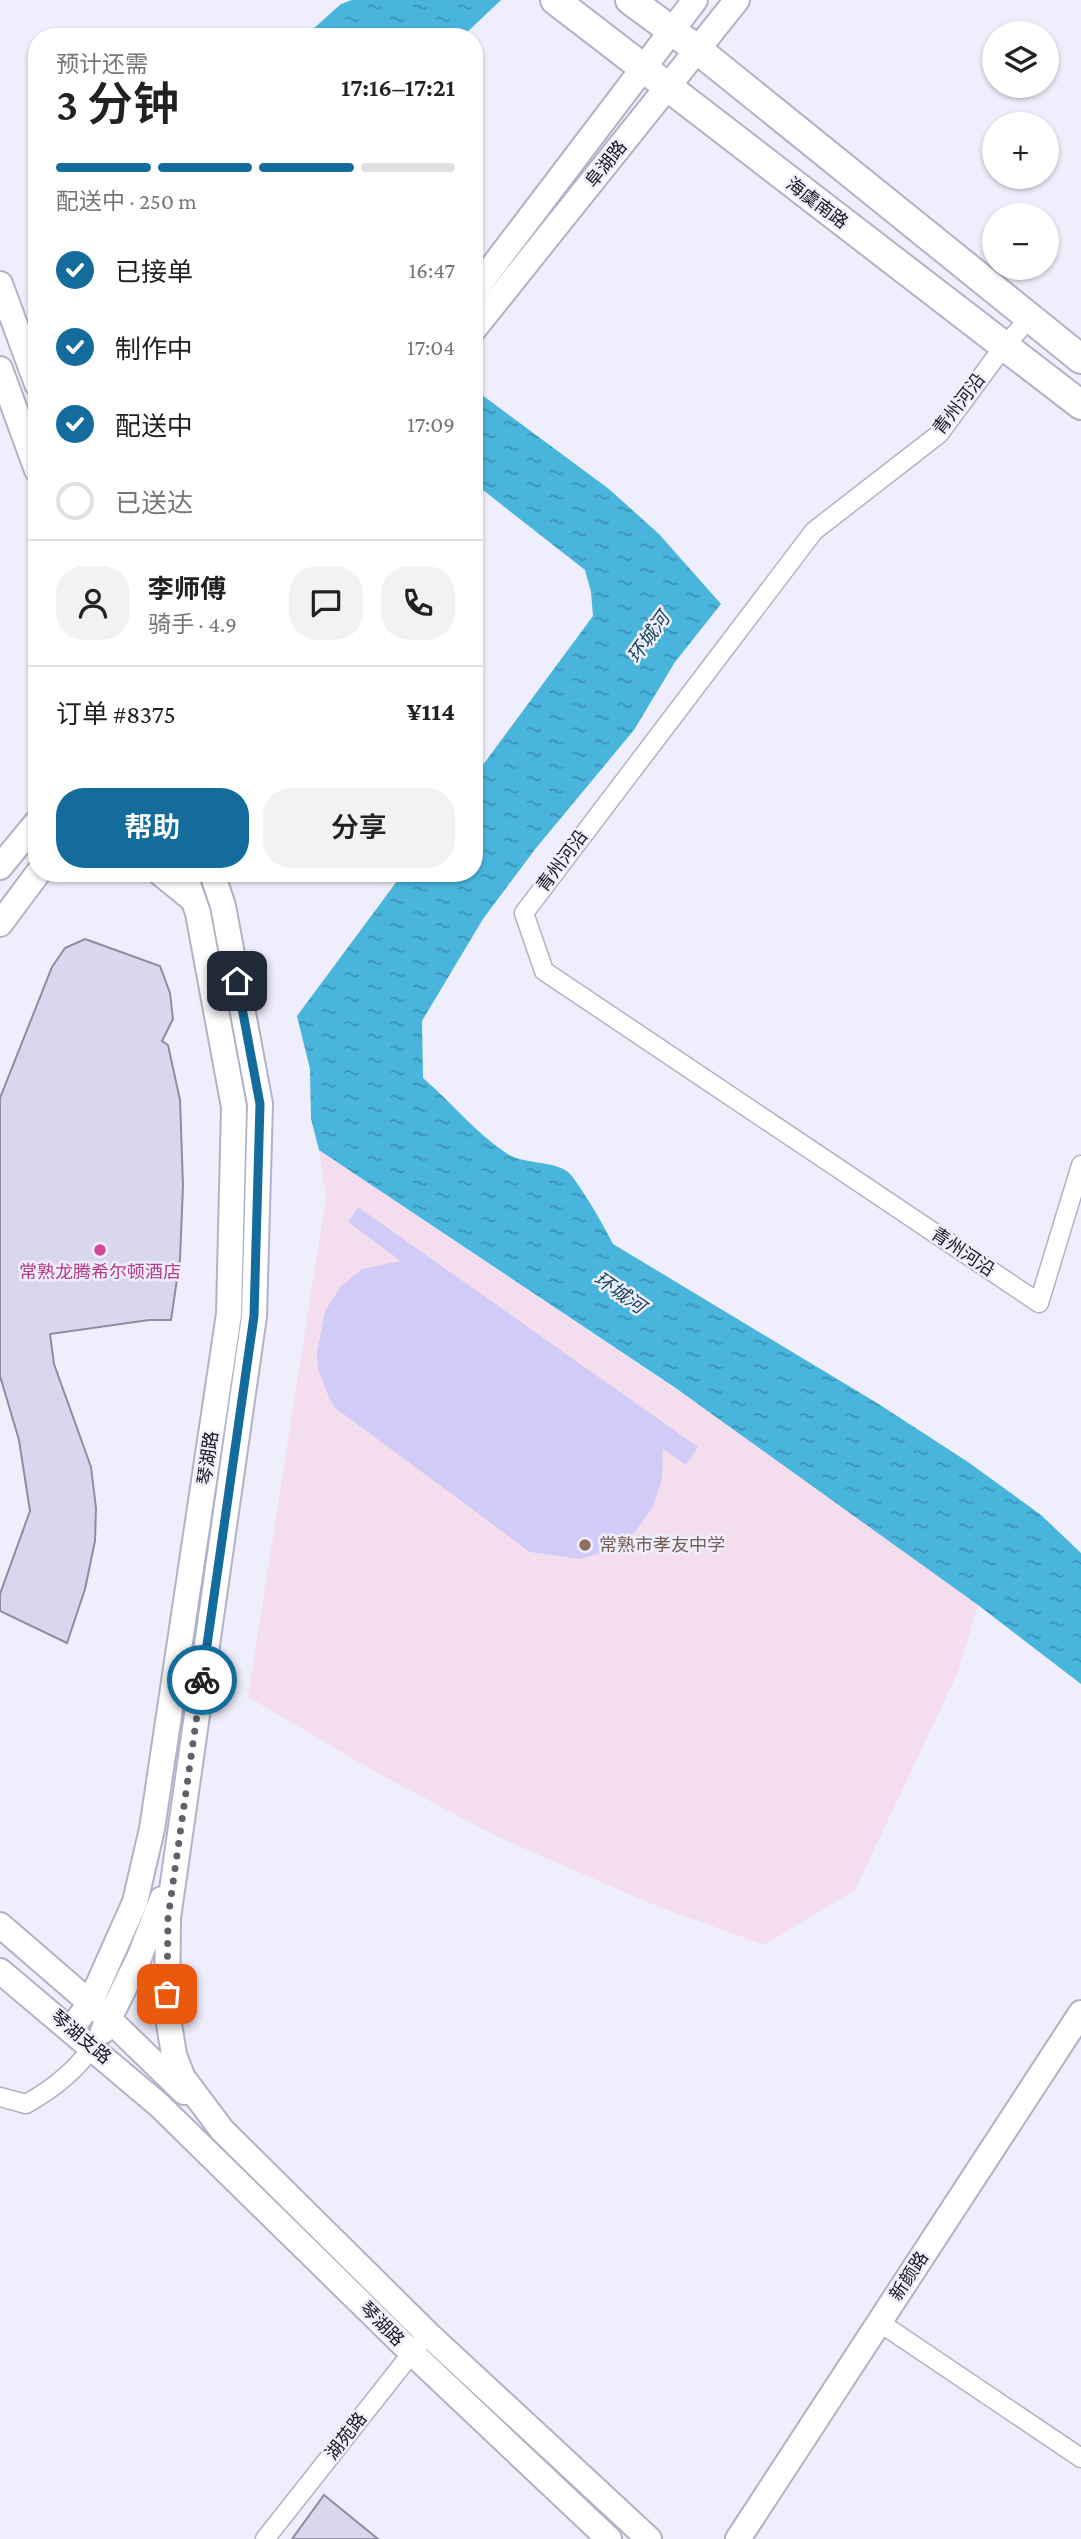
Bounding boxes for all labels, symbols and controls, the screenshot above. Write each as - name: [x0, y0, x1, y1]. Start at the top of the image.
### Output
- map controls: [982, 21, 1059, 280]
- button: layers: [982, 21, 1059, 98]
- text: 预计还需: [56, 51, 148, 77]
- text: 17:16–17:21: [341, 73, 455, 102]
- text: 3 分钟: [56, 79, 179, 130]
- button: +: [982, 112, 1059, 189]
- street label: 阜湖路: [581, 137, 631, 191]
- street label: 海虞南路: [782, 173, 852, 233]
- text: 配送中 · 250 m: [56, 188, 197, 214]
- button: −: [982, 203, 1059, 280]
- icon: check: [56, 251, 94, 289]
- text: 16:47: [409, 257, 455, 283]
- text: 已接单: [115, 258, 193, 287]
- icon: check: [56, 328, 94, 366]
- text: 17:04: [407, 334, 455, 360]
- text: 制作中: [115, 335, 193, 364]
- street label: 青州河沿: [929, 369, 989, 439]
- icon: check: [56, 405, 94, 443]
- text: 17:09: [407, 411, 455, 437]
- text: 配送中: [115, 412, 193, 441]
- text: 已送达: [115, 489, 193, 518]
- button: person: [56, 566, 130, 640]
- button: chat: [289, 566, 363, 640]
- button: phone: [381, 566, 455, 640]
- text: 李师傅: [148, 575, 226, 604]
- water label: 环城河: [623, 605, 676, 667]
- text: 骑手 · 4.9: [148, 611, 237, 637]
- text: ¥114: [407, 697, 455, 726]
- text: 订单 #8375: [56, 700, 176, 729]
- button: 帮助: [56, 788, 249, 868]
- button: 分享: [263, 788, 455, 868]
- street label: 青州河沿: [532, 826, 592, 896]
- pin: [207, 951, 267, 1011]
- icon: home: [218, 962, 256, 1000]
- street label: 青州河沿: [928, 1224, 998, 1280]
- marker: 常熟龙腾希尔顿酒店: [92, 1242, 108, 1258]
- place label: 常熟龙腾希尔顿酒店: [19, 1262, 181, 1282]
- water label: 环城河: [590, 1267, 652, 1320]
- street label: 琴湖路: [194, 1430, 222, 1486]
- place label: 常熟市孝友中学: [599, 1535, 725, 1555]
- marker: 常熟市孝友中学: [577, 1537, 593, 1553]
- courier: [167, 1645, 237, 1715]
- icon: bike: [183, 1661, 221, 1699]
- pin: [137, 1964, 197, 2024]
- icon: bag: [148, 1975, 186, 2013]
- street label: 琴湖支路: [47, 2006, 115, 2068]
- street label: 新颜路: [886, 2248, 932, 2304]
- street label: 琴湖路: [356, 2298, 408, 2350]
- street label: 湖苑路: [321, 2409, 371, 2463]

